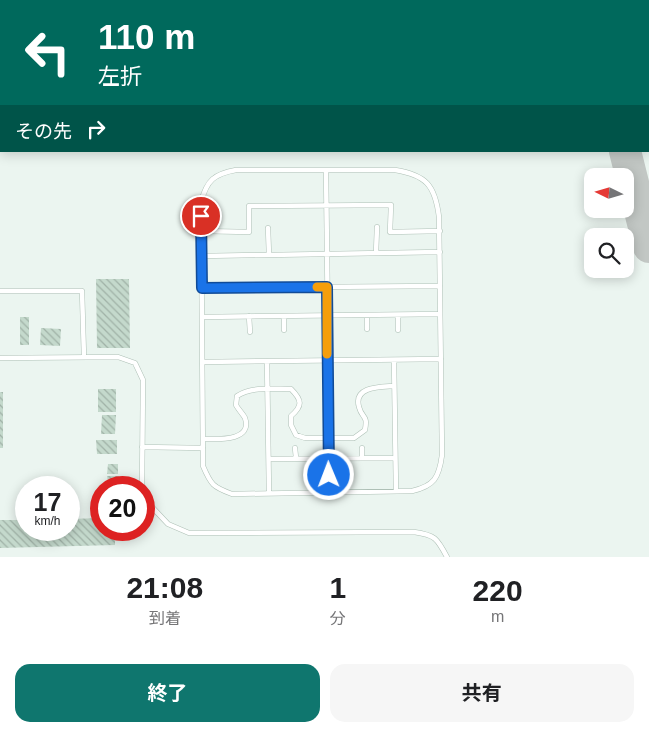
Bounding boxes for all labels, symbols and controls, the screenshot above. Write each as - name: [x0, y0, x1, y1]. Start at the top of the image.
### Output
- text: 110 m: [98, 17, 195, 56]
- icon: left: [15, 20, 80, 85]
- text: 左折: [98, 64, 142, 89]
- icon: right: [82, 115, 110, 143]
- text: その先: [15, 121, 72, 142]
- north arrow: [584, 168, 634, 218]
- map controls: [584, 168, 634, 278]
- pin: [180, 195, 222, 237]
- icon: arrive: [187, 202, 215, 230]
- button: search: [584, 228, 634, 278]
- position arrow: [302, 448, 354, 500]
- speed limit sign: 20: [90, 476, 155, 541]
- text: 17: [34, 488, 61, 516]
- text: km/h: [34, 514, 61, 528]
- text: 21:08: [126, 571, 203, 604]
- text: 1: [329, 571, 346, 604]
- text: 220: [473, 574, 523, 607]
- text: m: [491, 608, 504, 625]
- text: 到着: [149, 610, 181, 627]
- text: 分: [330, 610, 346, 627]
- button: 終了: [15, 664, 320, 722]
- button: 共有: [330, 664, 634, 722]

